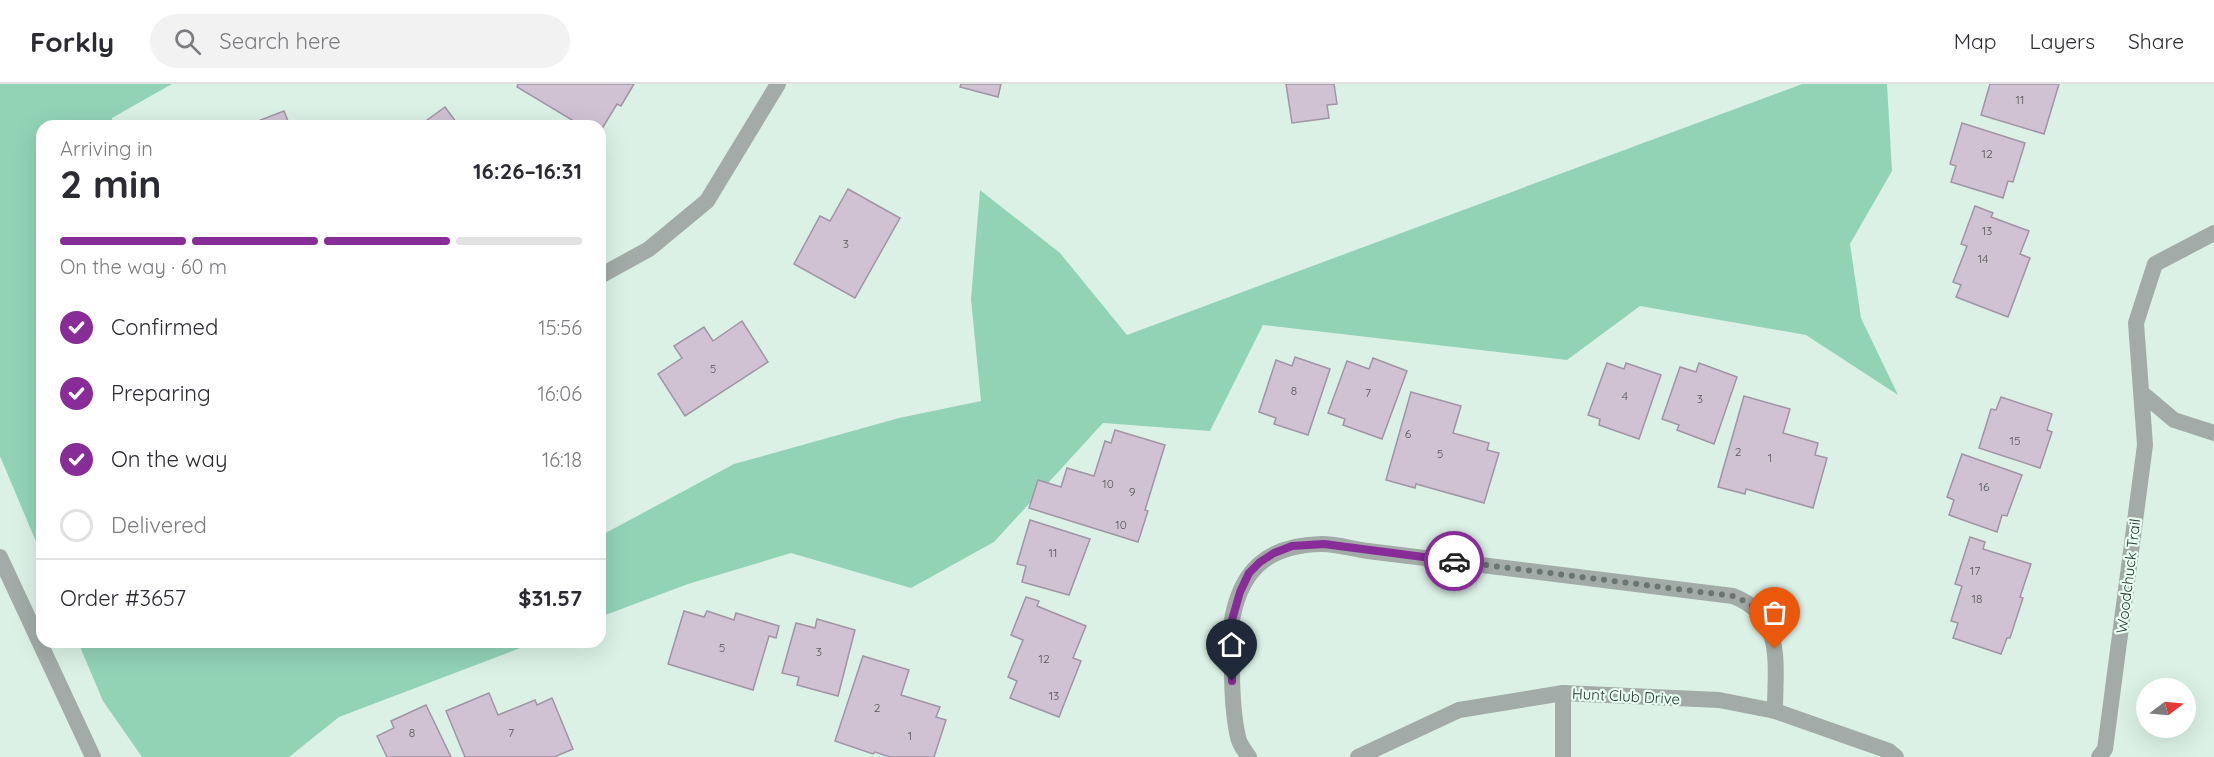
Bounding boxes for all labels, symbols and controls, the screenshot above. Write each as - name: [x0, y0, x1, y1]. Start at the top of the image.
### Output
- search box: [150, 14, 570, 68]
- text: Forkly: [30, 24, 114, 59]
- icon: search: [171, 25, 204, 58]
- text: Search here: [219, 27, 341, 55]
- text: Map: [1954, 28, 1997, 54]
- text: Layers: [2030, 28, 2095, 54]
- text: Share: [2128, 28, 2184, 54]
- house number: 11: [2016, 92, 2024, 107]
- text: Arriving in: [60, 136, 153, 161]
- house number: 12: [1981, 146, 1993, 161]
- text: 16:26–16:31: [473, 157, 582, 185]
- text: 2 min: [60, 159, 162, 208]
- house number: 13: [1982, 223, 1992, 238]
- house number: 3: [843, 236, 849, 251]
- house number: 14: [1978, 251, 1988, 266]
- text: On the way · 60 m: [60, 254, 227, 279]
- icon: check: [60, 311, 93, 344]
- text: Confirmed: [111, 313, 218, 341]
- text: 15:56: [538, 315, 582, 340]
- house number: 5: [710, 361, 716, 376]
- icon: check: [60, 377, 93, 410]
- text: Preparing: [111, 379, 211, 407]
- text: 16:06: [537, 381, 582, 406]
- house number: 8: [1291, 383, 1297, 398]
- house number: 7: [1365, 385, 1371, 400]
- house number: 4: [1622, 388, 1628, 403]
- house number: 3: [1697, 391, 1703, 406]
- house number: 6: [1405, 426, 1412, 441]
- house number: 15: [2010, 433, 2020, 448]
- icon: check: [60, 443, 93, 476]
- house number: 2: [1735, 444, 1742, 459]
- text: On the way: [111, 445, 227, 473]
- house number: 5: [1437, 446, 1443, 461]
- text: 16:18: [542, 447, 582, 472]
- house number: 1: [1768, 450, 1772, 465]
- house number: 10: [1102, 476, 1114, 491]
- house number: 16: [1979, 479, 1990, 494]
- house number: 9: [1129, 484, 1136, 499]
- text: Delivered: [111, 511, 207, 539]
- house number: 10: [1115, 517, 1127, 532]
- street label: Woodchuck Trail: [2112, 517, 2144, 635]
- courier: [1424, 531, 1484, 591]
- house number: 11: [1049, 545, 1057, 560]
- icon: car: [1438, 545, 1471, 578]
- house number: 17: [1970, 563, 1980, 578]
- text: Order #3657: [60, 584, 186, 612]
- text: $31.57: [518, 584, 582, 612]
- pin: [1749, 587, 1800, 649]
- house number: 18: [1972, 591, 1982, 606]
- icon: bag: [1758, 596, 1791, 629]
- pin: [1206, 619, 1257, 681]
- icon: home: [1215, 628, 1248, 661]
- house number: 5: [719, 640, 725, 655]
- house number: 3: [816, 644, 822, 659]
- house number: 12: [1038, 651, 1050, 666]
- north arrow: [2136, 678, 2196, 738]
- map controls: [2136, 678, 2196, 738]
- street label: Hunt Club Drive: [1571, 684, 1681, 708]
- house number: 13: [1049, 688, 1059, 703]
- house number: 2: [874, 700, 881, 715]
- house number: 8: [409, 725, 415, 740]
- house number: 7: [508, 725, 514, 740]
- house number: 1: [908, 728, 912, 743]

